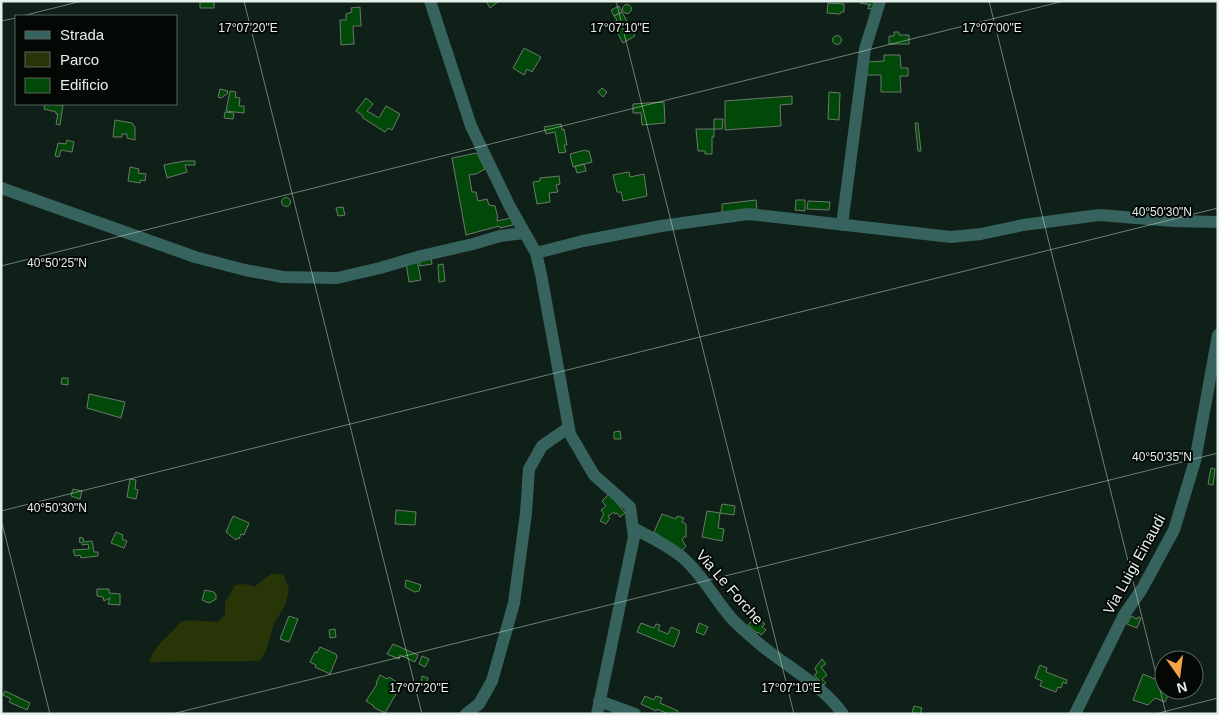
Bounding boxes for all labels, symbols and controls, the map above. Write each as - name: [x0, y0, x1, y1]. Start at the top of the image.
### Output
- legend: [15, 15, 178, 105]
- text: 17°07'20"E: [218, 21, 278, 35]
- text: 17°07'10"E: [590, 21, 650, 35]
- text: 17°07'00"E: [962, 21, 1022, 35]
- text: Strada: [60, 26, 105, 43]
- text: Parco: [60, 51, 99, 68]
- text: Edificio: [60, 76, 108, 93]
- text: 40°50'30"N: [1132, 205, 1192, 219]
- text: 40°50'25"N: [27, 256, 87, 270]
- text: 40°50'35"N: [1132, 450, 1192, 464]
- text: 40°50'30"N: [27, 501, 87, 515]
- street label: Via Luigi Einaudi: [1100, 511, 1168, 617]
- street label: Via Le Forche: [693, 546, 767, 628]
- north arrow: [1154, 650, 1204, 700]
- text: N: [1175, 679, 1189, 697]
- text: 17°07'20"E: [389, 681, 449, 695]
- text: 17°07'10"E: [761, 681, 821, 695]

